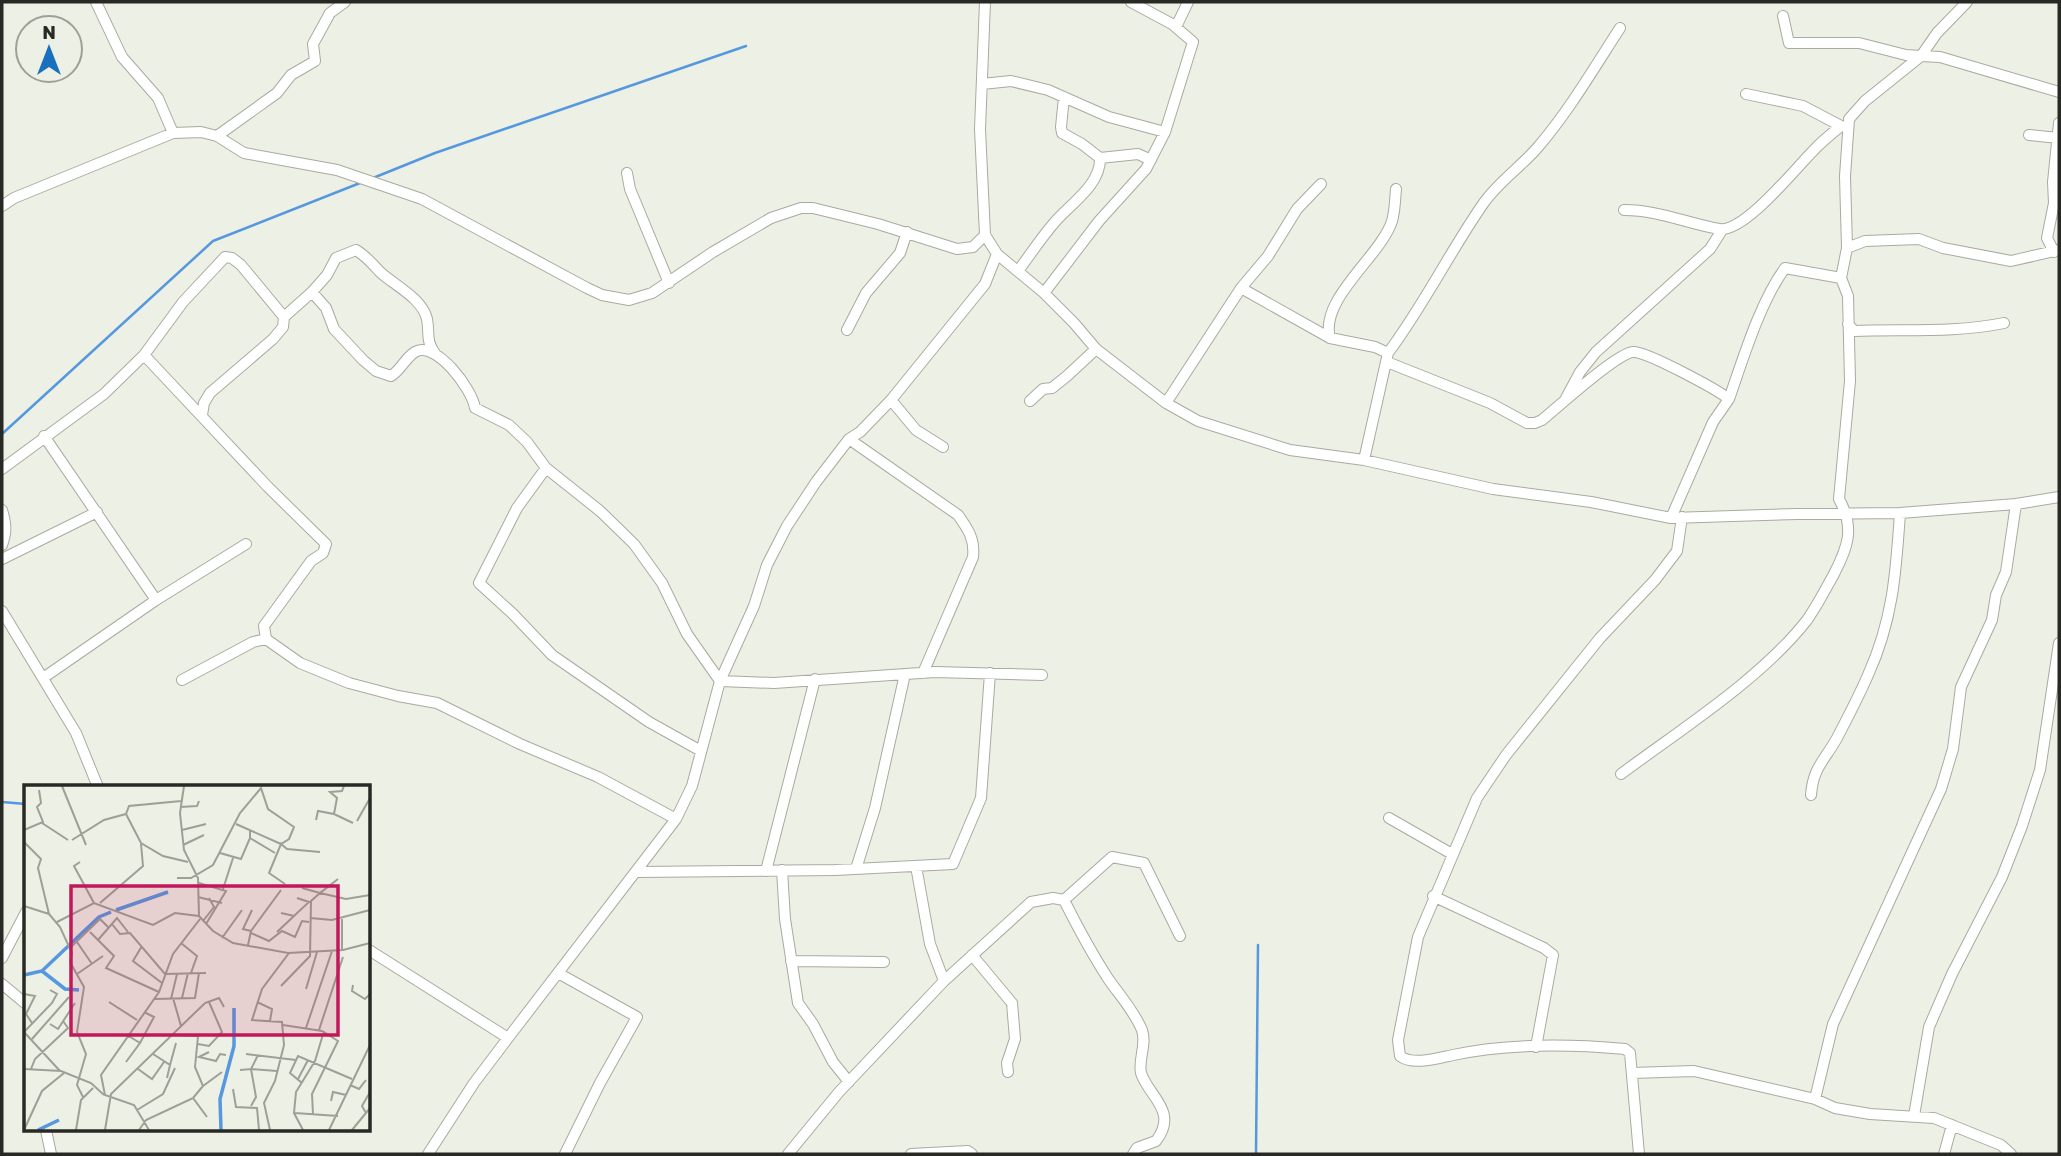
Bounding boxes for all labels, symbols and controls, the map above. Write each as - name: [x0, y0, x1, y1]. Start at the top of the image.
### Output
- north arrow: [14, 14, 84, 84]
- text: N: [42, 21, 56, 44]
- inset map: [24, 785, 371, 1132]

